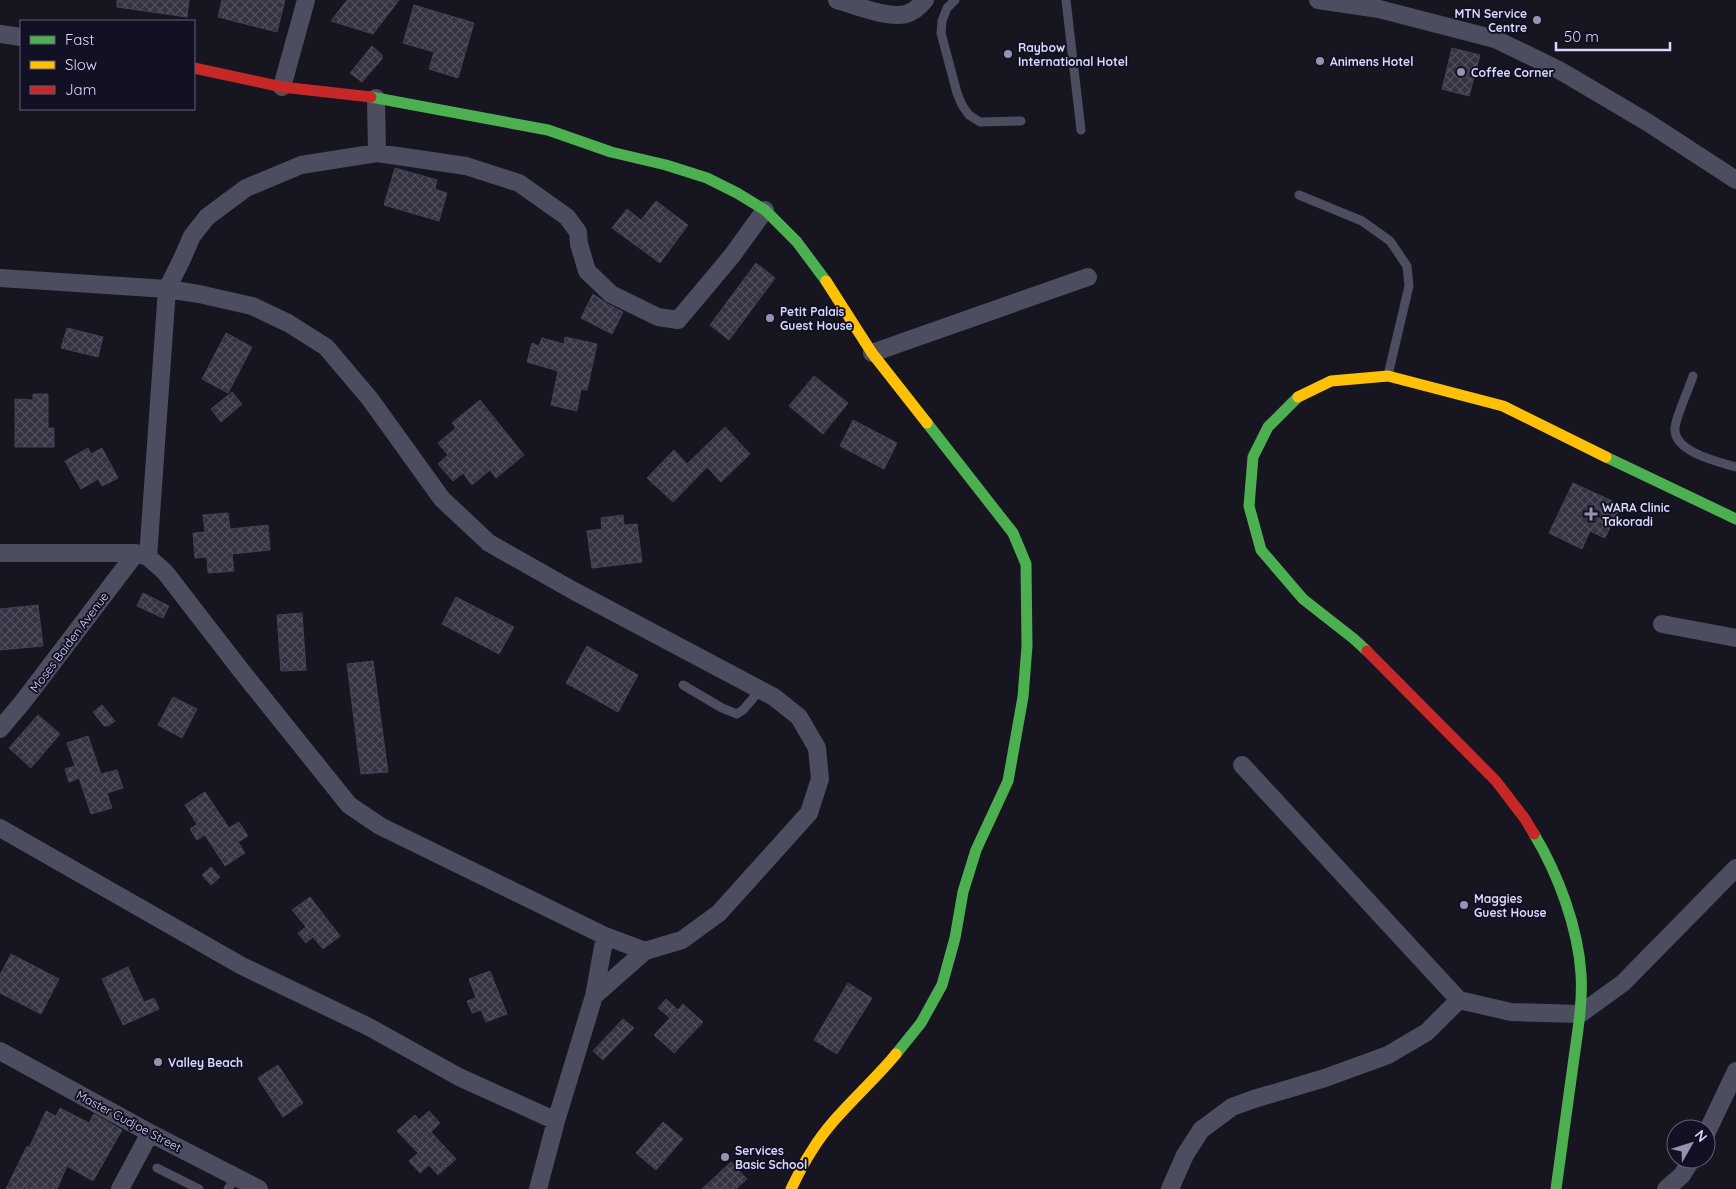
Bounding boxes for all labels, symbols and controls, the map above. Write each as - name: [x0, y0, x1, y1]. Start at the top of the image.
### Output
- place label: MTN Service Centre: [1455, 6, 1527, 35]
- marker: MTN Service Centre: [1531, 14, 1543, 26]
- legend: [20, 20, 195, 110]
- scale bar: [1556, 20, 1670, 52]
- text: 50 m: [1564, 27, 1599, 46]
- text: Fast: [65, 30, 94, 49]
- place label: Raybow International Hotel: [1018, 40, 1128, 69]
- marker: Raybow International Hotel: [1002, 48, 1014, 60]
- place label: Animens Hotel: [1330, 54, 1413, 69]
- text: Slow: [65, 55, 97, 74]
- marker: Animens Hotel: [1314, 55, 1326, 67]
- place label: Coffee Corner: [1471, 65, 1554, 80]
- marker: Coffee Corner: [1455, 66, 1467, 78]
- text: Jam: [65, 80, 96, 99]
- place label: Petit Palais Guest House: [780, 304, 853, 333]
- marker: Petit Palais Guest House: [764, 312, 776, 324]
- place label: WARA Clinic Takoradi: [1602, 500, 1670, 529]
- marker: WARA Clinic Takoradi: [1584, 507, 1598, 521]
- street label: Moses Baiden Avenue: [26, 589, 112, 695]
- place label: Maggies Guest House: [1474, 891, 1547, 920]
- marker: Maggies Guest House: [1458, 899, 1470, 911]
- place label: Valley Beach: [168, 1055, 243, 1070]
- marker: Valley Beach: [152, 1056, 164, 1068]
- street label: Master Cudjoe Street: [74, 1087, 184, 1155]
- north arrow: [1666, 1119, 1716, 1169]
- text: N: [1691, 1126, 1711, 1145]
- place label: Services Basic School: [735, 1143, 807, 1172]
- marker: Services Basic School: [719, 1151, 731, 1163]

